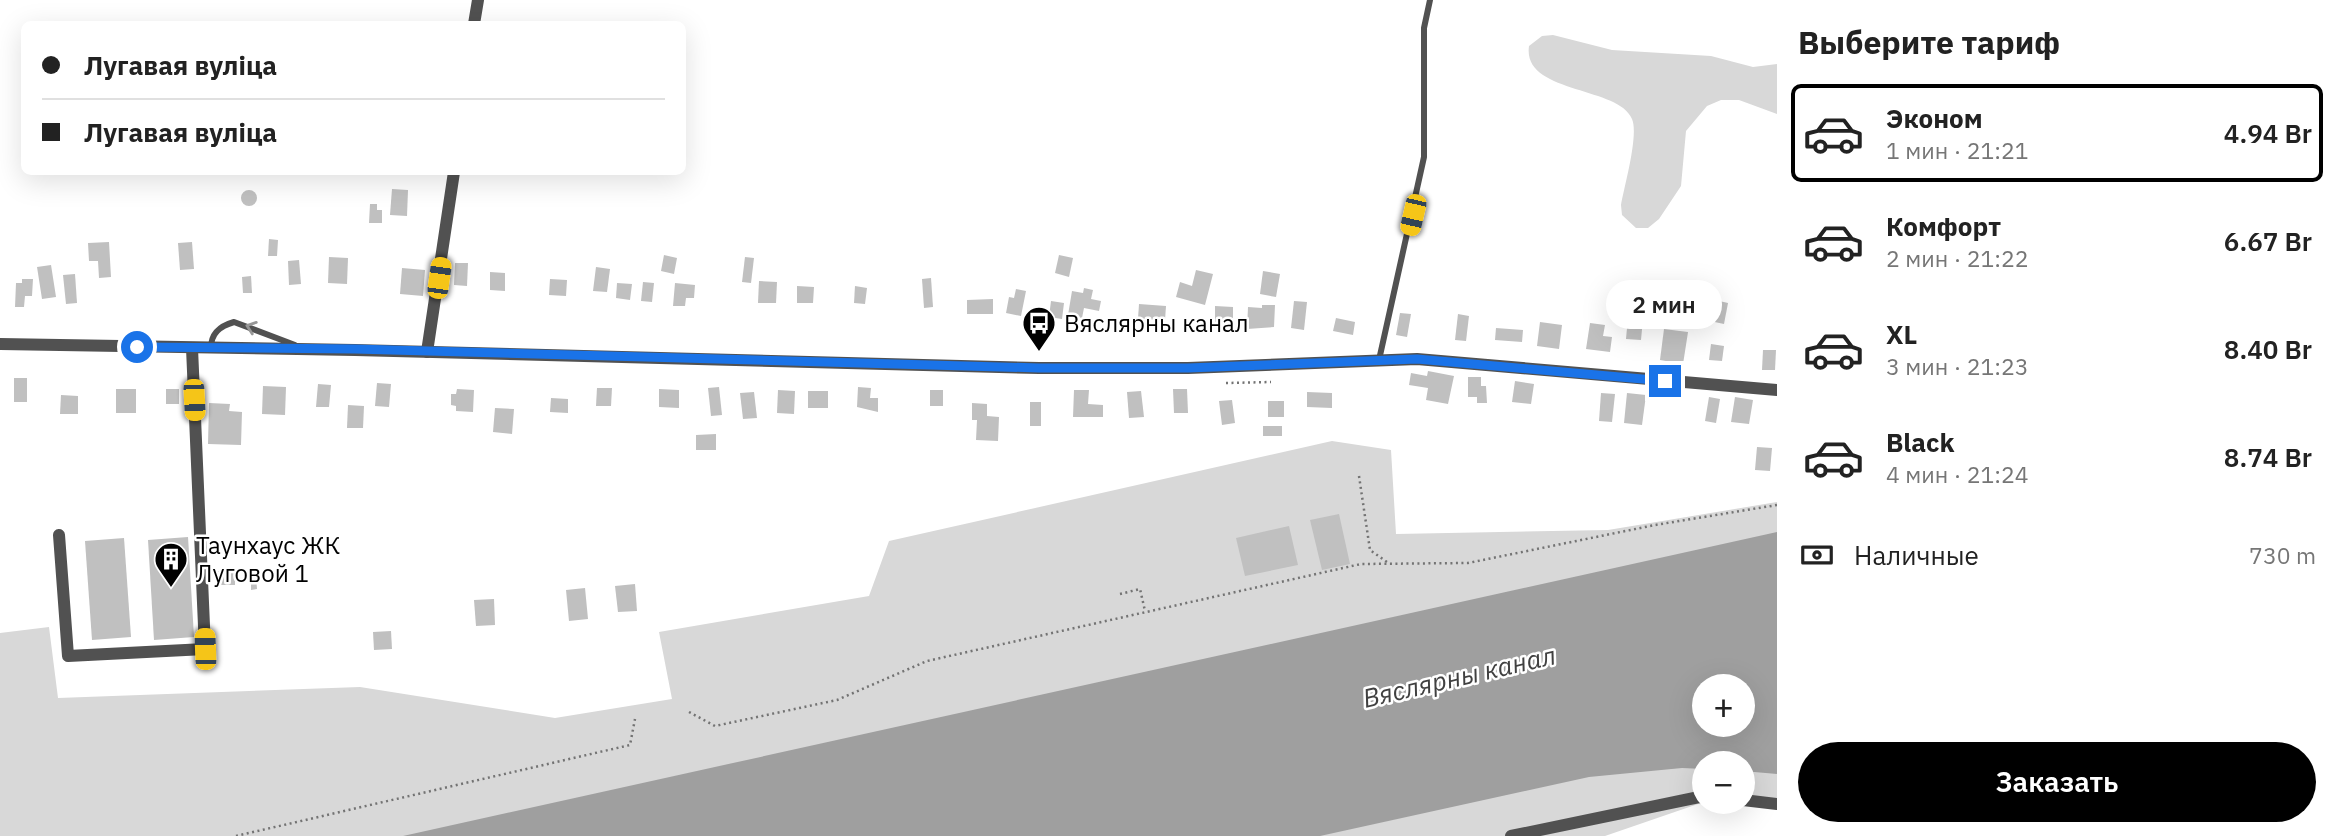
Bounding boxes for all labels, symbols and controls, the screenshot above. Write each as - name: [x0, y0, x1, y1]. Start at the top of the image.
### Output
- text: Выберите тариф: [1798, 21, 2060, 63]
- text: Лугавая вуліца: [84, 48, 277, 82]
- text: Эконом: [1886, 101, 1983, 135]
- icon: car: [1802, 102, 1865, 165]
- text: Лугавая вуліца: [84, 115, 277, 149]
- text: 4.94 Br: [2224, 116, 2312, 150]
- text: 1 мин · 21:21: [1886, 135, 2029, 165]
- car: [1399, 192, 1428, 238]
- text: Комфорт: [1886, 209, 2001, 243]
- icon: car: [1802, 210, 1865, 273]
- text: 6.67 Br: [2224, 224, 2312, 258]
- text: 2 мин · 21:22: [1886, 243, 2029, 273]
- car: [426, 256, 453, 300]
- callout: 2 мин: [1607, 280, 1723, 328]
- text: 2 мин: [1632, 289, 1696, 319]
- bus stop icon: Вяслярны канал: [1020, 304, 1058, 353]
- place label: Вяслярны канал: [1064, 307, 1249, 339]
- text: XL: [1886, 317, 1917, 351]
- icon: car: [1802, 318, 1865, 381]
- one-way arrow: [245, 321, 257, 335]
- route start: [121, 331, 153, 363]
- text: 8.40 Br: [2224, 332, 2312, 366]
- text: 3 мин · 21:23: [1886, 351, 2029, 381]
- route end: [1649, 365, 1681, 397]
- car: [183, 378, 206, 422]
- text: Black: [1886, 425, 1954, 459]
- icon: car: [1802, 426, 1865, 489]
- text: 8.74 Br: [2224, 440, 2312, 474]
- text: 4 мин · 21:24: [1886, 459, 2029, 489]
- place label: Таунхаус ЖК Луговой 1: [196, 529, 340, 589]
- icon: cash: [1798, 536, 1836, 574]
- text: Наличные: [1854, 538, 1979, 572]
- building icon: Таунхаус ЖК Луговой 1: [152, 540, 190, 589]
- text: 730 m: [2249, 540, 2316, 570]
- car: [194, 628, 217, 670]
- water label: Вяслярны канал: [1359, 637, 1559, 715]
- map controls: [1692, 674, 1755, 814]
- button: +: [1692, 674, 1755, 737]
- button: Заказать: [1798, 742, 2316, 822]
- button: −: [1692, 751, 1755, 814]

